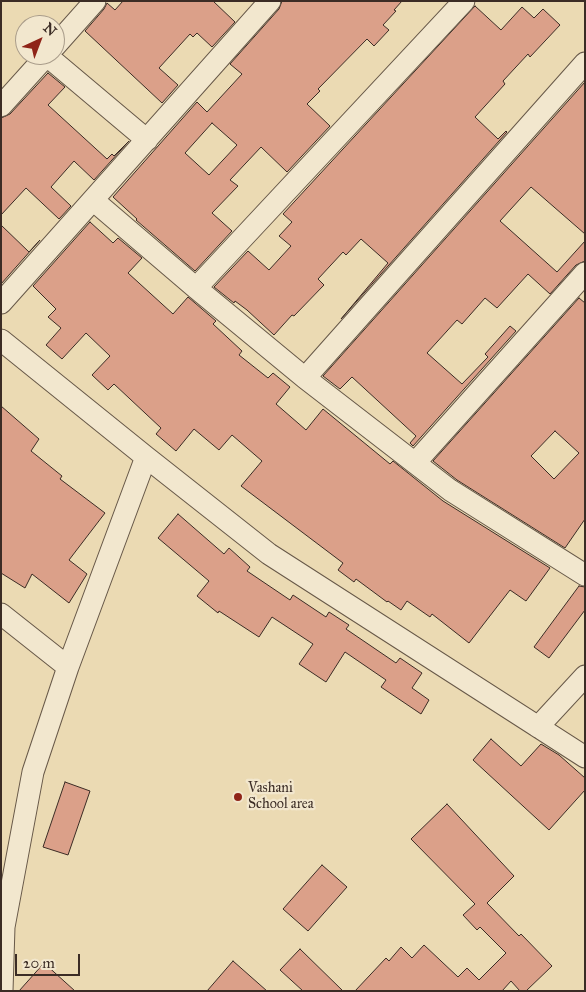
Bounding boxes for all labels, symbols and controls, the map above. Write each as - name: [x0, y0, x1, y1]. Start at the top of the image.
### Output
- north arrow: [15, 15, 65, 65]
- text: N: [40, 19, 60, 40]
- place label: Vashani School area: [248, 781, 314, 814]
- marker: Vashani School area: [232, 791, 244, 803]
- scale bar: [18, 944, 82, 976]
- text: 20 m: [23, 954, 55, 972]

